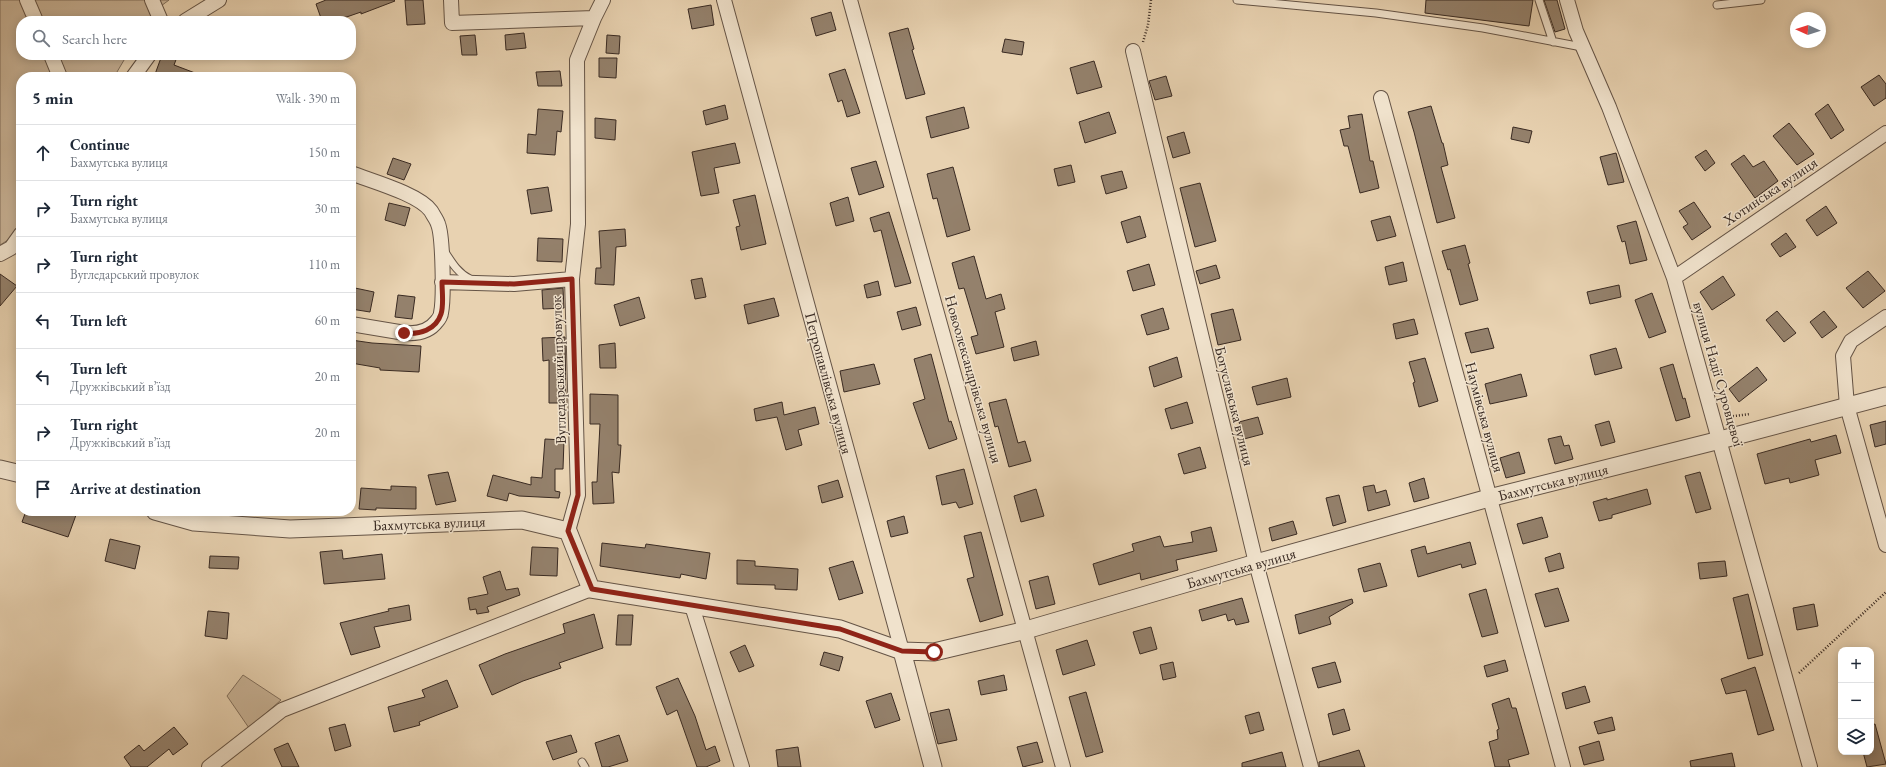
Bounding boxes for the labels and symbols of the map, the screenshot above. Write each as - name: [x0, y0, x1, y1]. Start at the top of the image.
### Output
- north arrow: [1790, 12, 1826, 48]
- street label: Хотинська вулиця: [1718, 152, 1821, 230]
- street label: Новоолександрівська вулиця: [941, 293, 1007, 466]
- street label: Вугледарський провулок: [546, 295, 570, 445]
- street label: вулиця Надії Суровцевої: [1689, 299, 1749, 449]
- street label: Петропавлівська вулиця: [801, 310, 857, 456]
- route end: [395, 324, 413, 342]
- street label: Богуславська вулиця: [1211, 344, 1259, 468]
- street label: Наумівська вулиця: [1461, 360, 1509, 475]
- street label: Бахмутська вулиця: [1496, 459, 1610, 505]
- street label: Бахмутська вулиця: [372, 512, 486, 534]
- street label: Бахмутська вулиця: [1184, 543, 1298, 593]
- route start: [925, 643, 943, 661]

